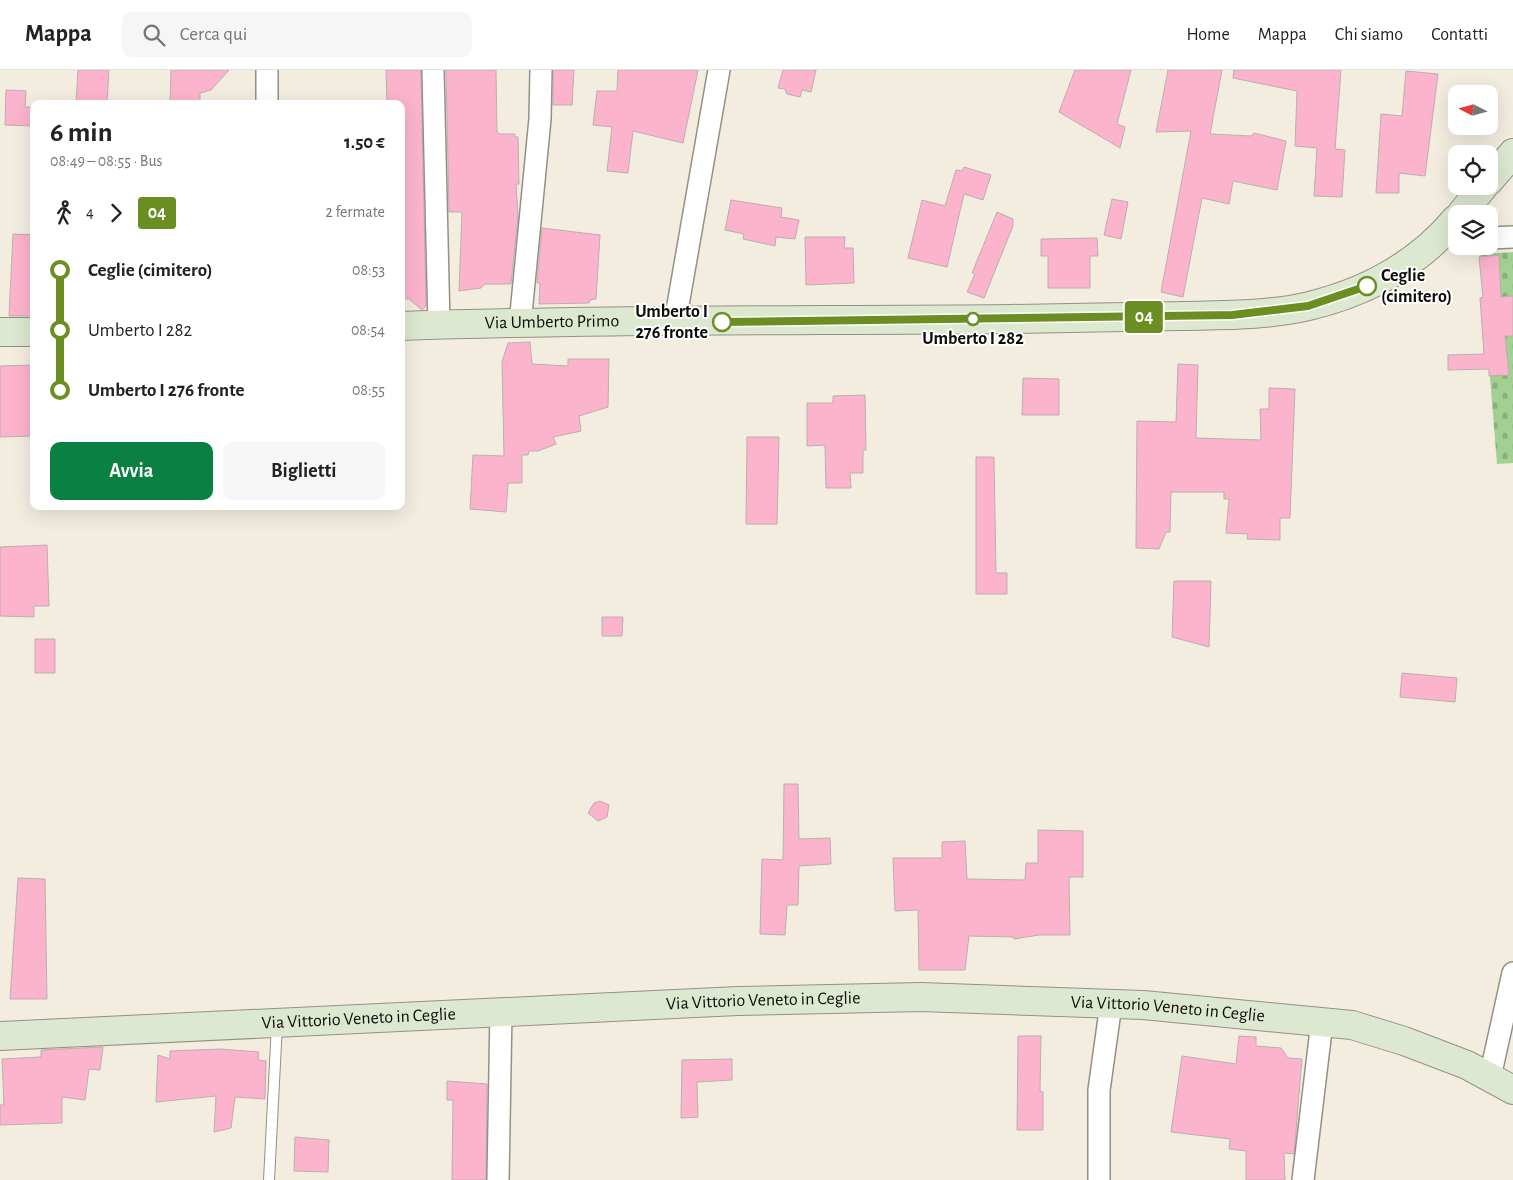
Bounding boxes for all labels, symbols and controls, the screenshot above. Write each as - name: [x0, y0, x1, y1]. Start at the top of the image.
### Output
- search box: [122, 12, 472, 57]
- icon: search: [140, 21, 168, 49]
- text: Mappa: [25, 22, 92, 46]
- text: Cerca qui: [180, 25, 247, 44]
- text: Home: [1186, 26, 1230, 44]
- text: Mappa: [1258, 26, 1307, 44]
- text: Chi siamo: [1335, 26, 1403, 44]
- text: Contatti: [1431, 26, 1488, 44]
- north arrow: [1448, 85, 1498, 135]
- map controls: [1448, 85, 1498, 255]
- text: 6 min: [50, 119, 112, 147]
- text: 1.50 €: [344, 133, 385, 152]
- button: locate: [1448, 145, 1498, 195]
- text: 08:49 – 08:55 · Bus: [50, 153, 163, 169]
- icon: walk: [50, 199, 78, 227]
- icon: forward: [102, 199, 130, 227]
- text: 4: [86, 204, 94, 220]
- text: 04: [148, 204, 166, 222]
- text: 2 fermate: [326, 204, 385, 220]
- button: layers: [1448, 205, 1498, 255]
- text: Ceglie (cimitero): [88, 261, 213, 280]
- text: 08:53: [352, 262, 385, 278]
- place label: Ceglie (cimitero): [1381, 267, 1452, 306]
- marker: Ceglie (cimitero): [1357, 276, 1377, 296]
- line badge: 04: [1122, 301, 1166, 333]
- place label: Umberto I 276 fronte: [635, 303, 708, 342]
- text: 04: [1135, 308, 1153, 326]
- street label: Via Umberto Primo: [485, 312, 619, 333]
- marker: Umberto I 276 fronte: [712, 312, 732, 332]
- marker: Umberto I 282: [966, 312, 980, 326]
- text: Umberto I 282: [88, 321, 192, 340]
- text: 08:54: [351, 322, 385, 338]
- place label: Umberto I 282: [922, 330, 1024, 348]
- text: Umberto I 276 fronte: [88, 381, 244, 400]
- text: 08:55: [352, 382, 385, 398]
- button: Avvia: [50, 442, 213, 500]
- button: Biglietti: [223, 442, 385, 500]
- street label: Via Vittorio Veneto in Ceglie: [666, 989, 861, 1013]
- street label: Via Vittorio Veneto in Ceglie: [1070, 993, 1266, 1026]
- street label: Via Vittorio Veneto in Ceglie: [261, 1005, 456, 1033]

